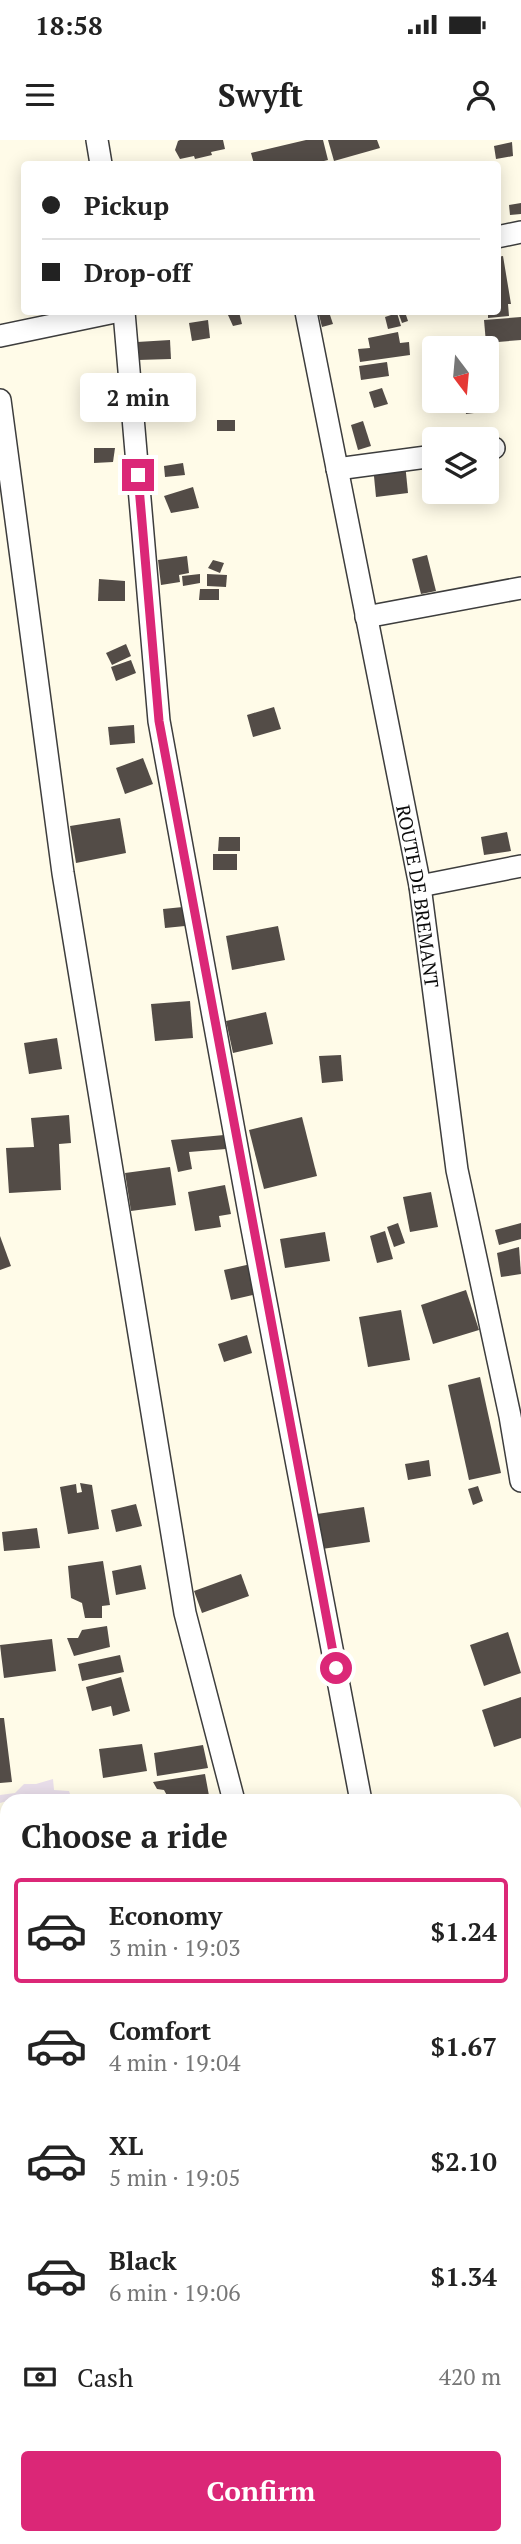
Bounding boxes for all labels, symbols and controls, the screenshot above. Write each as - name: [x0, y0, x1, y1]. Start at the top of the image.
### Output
- text: 18:58: [35, 8, 103, 42]
- text: Swyft: [218, 74, 303, 116]
- icon: menu: [21, 76, 59, 114]
- icon: person: [462, 76, 500, 114]
- text: Pickup: [84, 188, 169, 222]
- text: Drop-off: [84, 255, 191, 289]
- north arrow: [422, 336, 499, 413]
- map controls: [422, 336, 499, 504]
- callout: 2 min: [80, 373, 196, 422]
- text: 2 min: [107, 382, 169, 413]
- button: layers: [422, 427, 499, 504]
- route end: [122, 459, 154, 491]
- street label: ROUTE DE BREMANT: [392, 802, 446, 989]
- route start: [320, 1652, 352, 1684]
- text: Choose a ride: [21, 1815, 228, 1857]
- text: Economy: [109, 1898, 222, 1932]
- icon: car: [25, 1899, 88, 1962]
- text: $1.24: [431, 1914, 497, 1948]
- text: 3 min · 19:03: [109, 1932, 241, 1963]
- text: Comfort: [109, 2013, 211, 2047]
- icon: car: [25, 2014, 88, 2077]
- text: $1.67: [431, 2029, 497, 2063]
- text: 4 min · 19:04: [109, 2047, 241, 2078]
- text: XL: [109, 2128, 143, 2162]
- icon: car: [25, 2129, 88, 2192]
- text: $2.10: [431, 2144, 497, 2178]
- text: 5 min · 19:05: [109, 2162, 241, 2193]
- text: Black: [109, 2243, 177, 2277]
- icon: car: [25, 2244, 88, 2307]
- text: $1.34: [431, 2259, 497, 2293]
- text: 6 min · 19:06: [109, 2277, 241, 2308]
- icon: cash: [21, 2358, 59, 2396]
- text: Cash: [77, 2360, 133, 2394]
- text: 420 m: [439, 2361, 501, 2392]
- button: Confirm: [21, 2451, 501, 2531]

